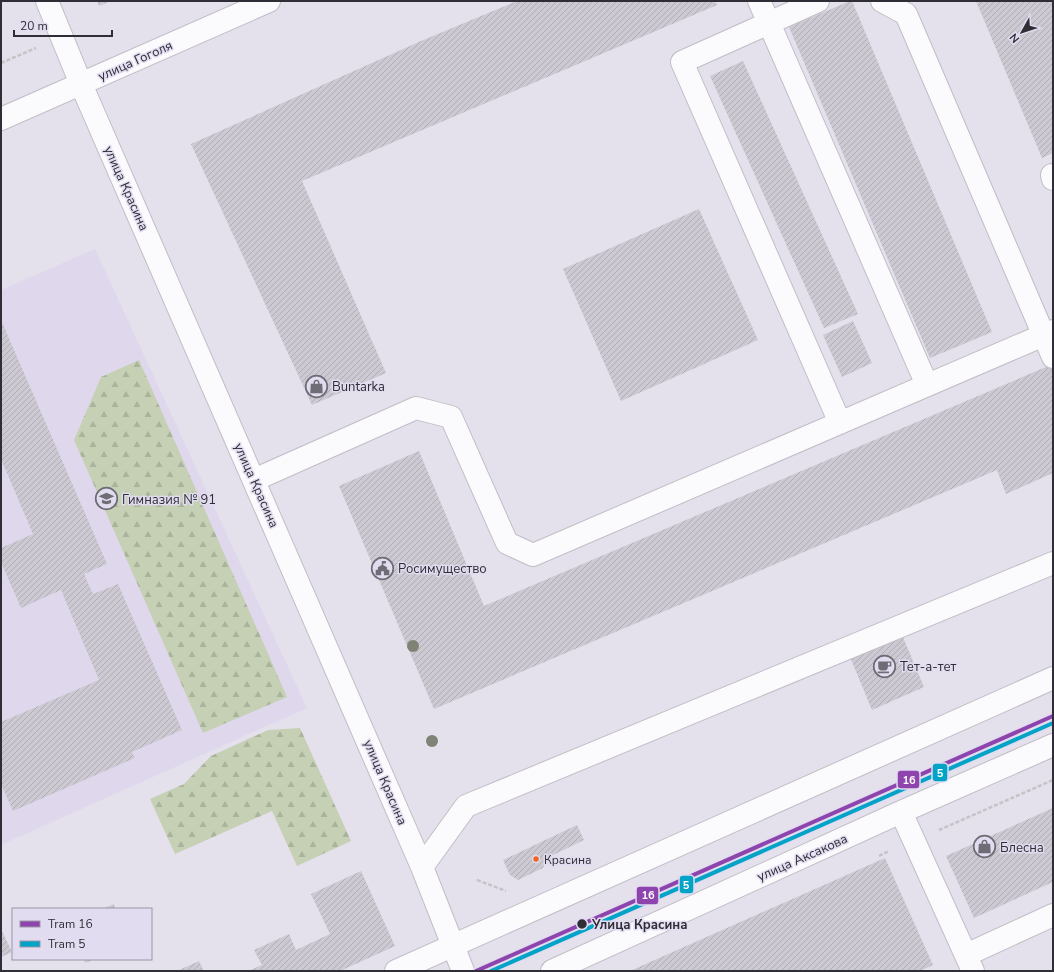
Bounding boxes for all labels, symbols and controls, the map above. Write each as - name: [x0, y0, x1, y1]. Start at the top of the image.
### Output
- scale bar: [14, 12, 112, 38]
- north arrow: [1002, 12, 1042, 52]
- text: 20 m: [20, 18, 48, 34]
- text: N: [1006, 30, 1023, 46]
- street label: улица Гоголя: [95, 36, 176, 85]
- street label: улица Красина: [99, 143, 153, 234]
- shop icon: Buntarka: [304, 373, 330, 399]
- place label: Buntarka: [332, 378, 385, 396]
- street label: улица Красина: [229, 440, 283, 531]
- school or university icon: Гимназия № 91: [93, 486, 119, 512]
- place label: Гимназия № 91: [122, 491, 216, 509]
- public building icon: Росимущество: [370, 555, 396, 581]
- place label: Росимущество: [398, 560, 487, 578]
- cafe icon: Тет-а-тет: [872, 653, 898, 679]
- place label: Тет-а-тет: [900, 658, 956, 676]
- street label: улица Красина: [359, 737, 411, 828]
- line badge: 5: [932, 763, 948, 782]
- text: 5: [937, 766, 944, 781]
- line badge: 16: [897, 770, 920, 789]
- text: 16: [902, 773, 916, 788]
- street label: улица Аксакова: [754, 830, 851, 886]
- shop icon: Блесна: [971, 834, 997, 860]
- place label: Блесна: [1000, 839, 1044, 857]
- place label: Красина: [544, 852, 591, 868]
- marker: Красина: [531, 854, 541, 864]
- line badge: 5: [679, 875, 694, 894]
- text: 5: [683, 878, 690, 893]
- line badge: 16: [636, 886, 659, 905]
- text: 16: [641, 888, 655, 903]
- legend: [12, 908, 152, 960]
- text: Tram 16: [48, 916, 93, 932]
- place label: Улица Красина: [591, 916, 687, 934]
- marker: Улица Красина: [575, 917, 589, 931]
- text: Tram 5: [48, 936, 85, 952]

